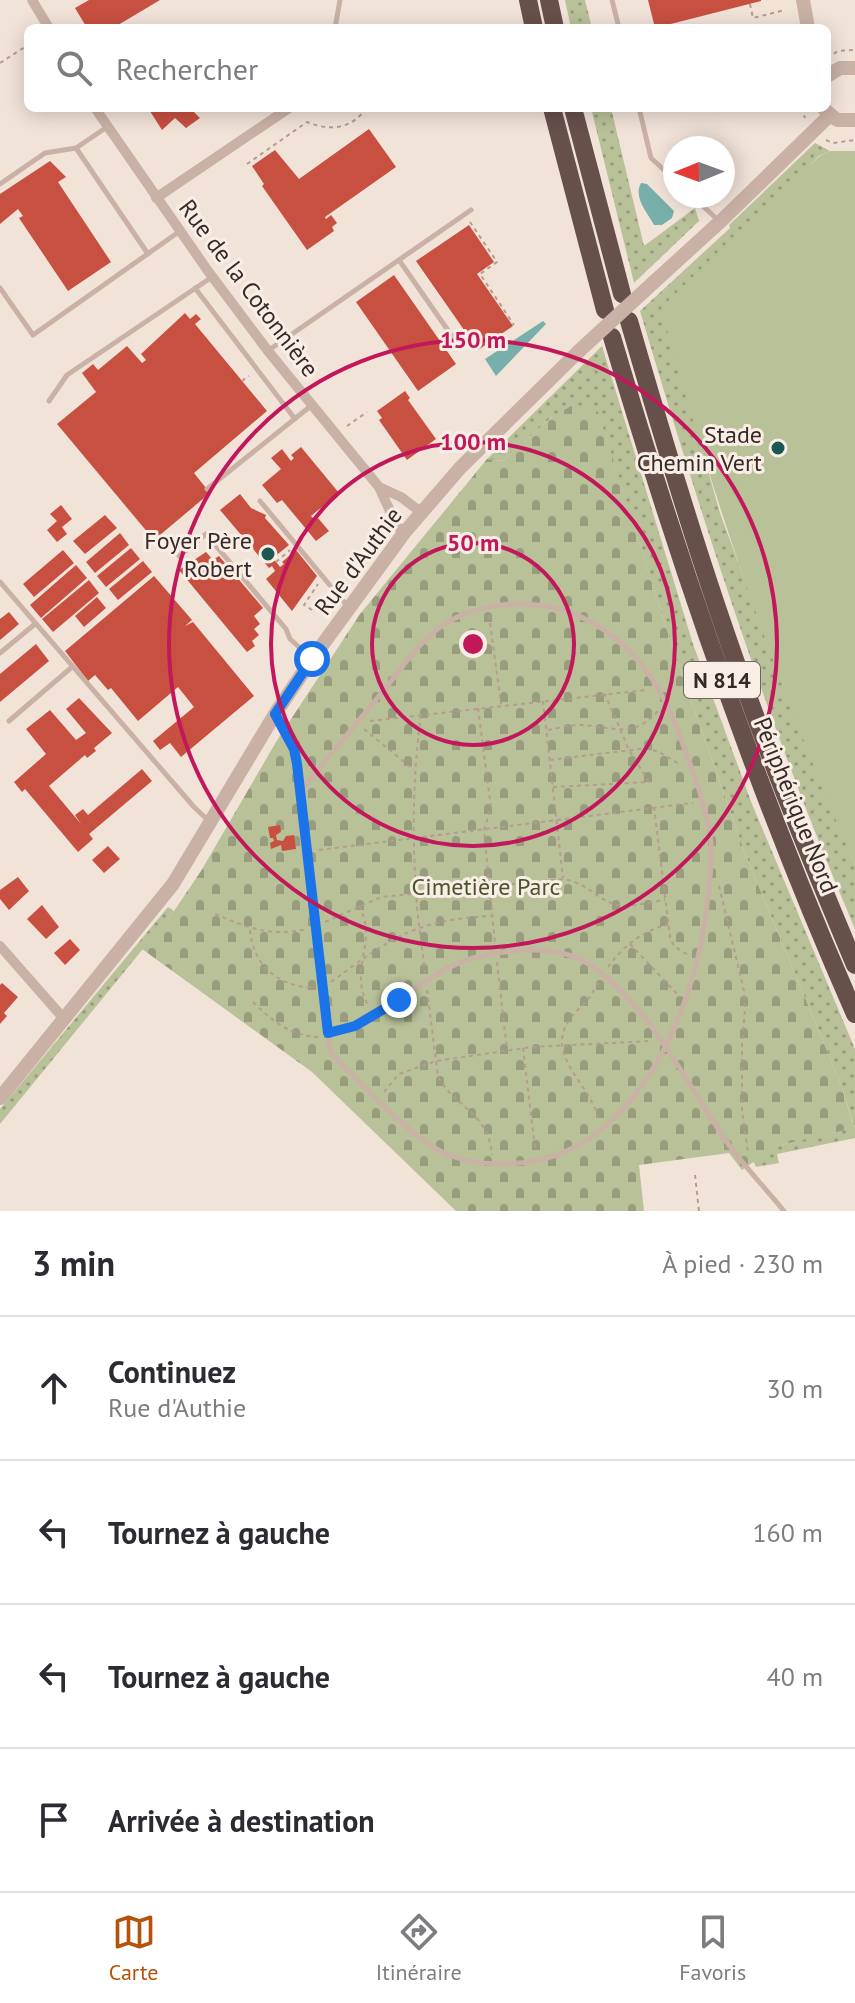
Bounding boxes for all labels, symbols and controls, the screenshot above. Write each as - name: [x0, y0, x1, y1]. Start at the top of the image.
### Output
- search box: [24, 24, 831, 112]
- icon: search: [52, 46, 96, 90]
- text: Rechercher: [116, 49, 258, 88]
- north arrow: [663, 136, 735, 208]
- street label: Rue de la Cotonnière: [172, 193, 326, 383]
- text: 150 m: [440, 324, 506, 355]
- place label: Stade Chemin Vert: [637, 419, 762, 478]
- text: 100 m: [440, 426, 506, 457]
- marker: Stade Chemin Vert: [769, 439, 787, 457]
- street label: Rue d'Authie: [307, 501, 409, 621]
- place label: Foyer Père Robert: [144, 525, 252, 584]
- text: 50 m: [447, 527, 499, 558]
- marker: Foyer Père Robert: [259, 545, 277, 563]
- centre of rings: [459, 630, 487, 658]
- route start: [294, 641, 330, 677]
- road number: N 814: [684, 662, 760, 698]
- street label: Périphérique Nord: [747, 713, 845, 897]
- park label: Cimetière Parc: [412, 871, 561, 902]
- route end: [381, 982, 417, 1018]
- text: 3 min: [32, 1241, 115, 1285]
- text: À pied · 230 m: [662, 1247, 823, 1280]
- text: Continuez: [108, 1352, 236, 1391]
- icon: ahead: [32, 1366, 76, 1410]
- text: 30 m: [767, 1372, 823, 1405]
- text: Rue d'Authie: [108, 1391, 246, 1424]
- icon: left: [32, 1510, 76, 1554]
- text: Tournez à gauche: [108, 1513, 330, 1552]
- text: 160 m: [752, 1516, 823, 1549]
- icon: left: [32, 1654, 76, 1698]
- text: Tournez à gauche: [108, 1657, 330, 1696]
- text: 40 m: [767, 1660, 823, 1693]
- icon: arrive: [32, 1798, 76, 1842]
- text: Arrivée à destination: [108, 1801, 375, 1840]
- tab: Carte: [109, 1910, 158, 1986]
- tab: Itinéraire: [376, 1910, 462, 1986]
- tab: Favoris: [679, 1910, 746, 1986]

